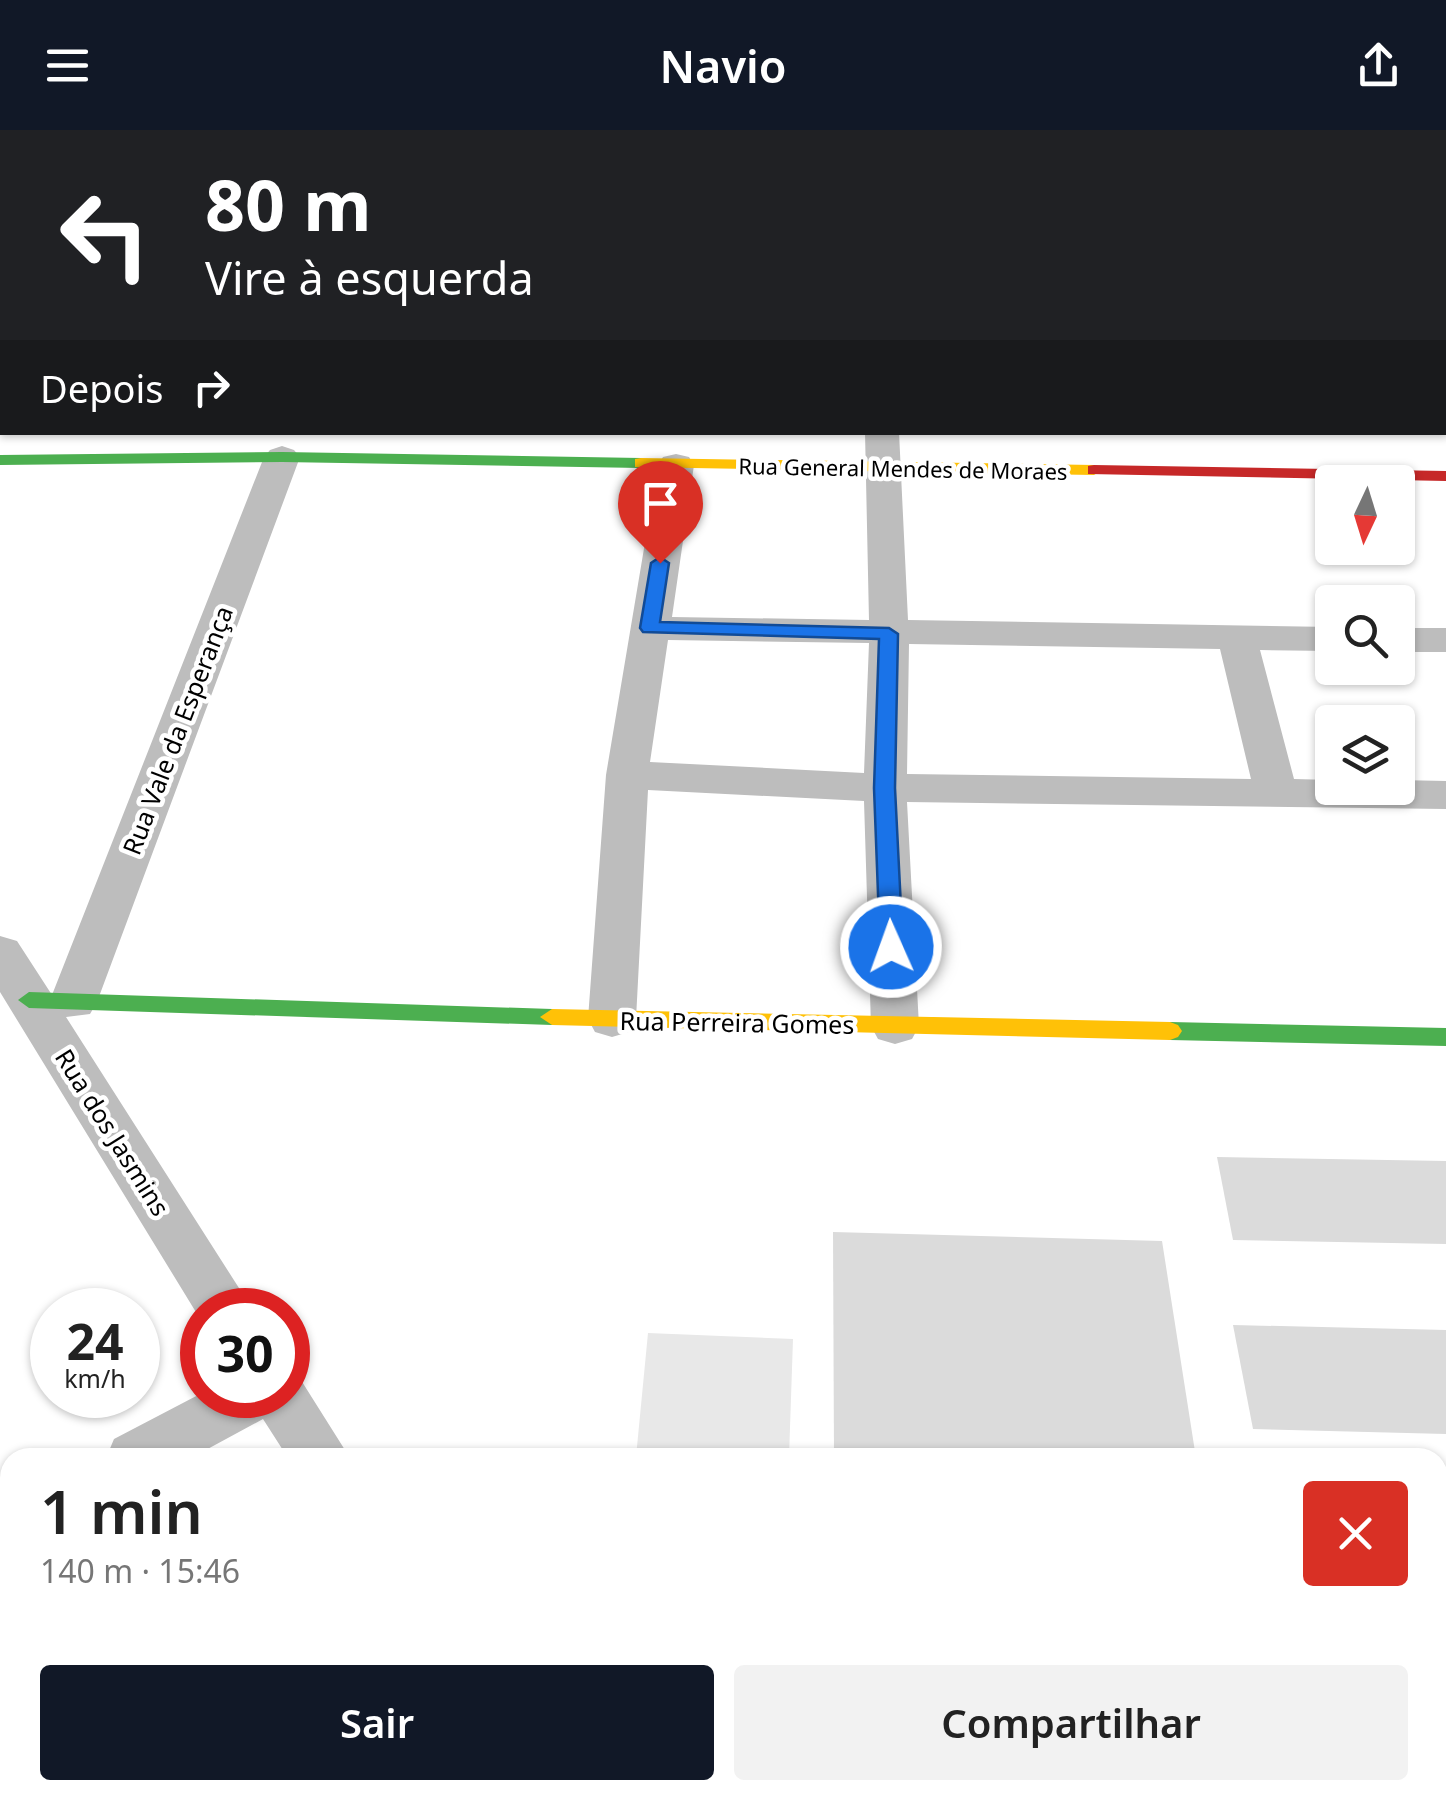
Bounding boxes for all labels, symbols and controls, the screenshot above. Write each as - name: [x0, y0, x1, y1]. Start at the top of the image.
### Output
- text: Navio: [659, 35, 787, 96]
- icon: menu: [40, 38, 95, 93]
- icon: share: [1351, 38, 1406, 93]
- text: 80 m: [205, 156, 372, 252]
- icon: left: [40, 170, 170, 300]
- text: Vire à esquerda: [205, 247, 534, 308]
- icon: right: [184, 360, 239, 415]
- text: Depois: [40, 362, 164, 414]
- street label: Rua General Mendes de Moraes: [738, 450, 1068, 486]
- pin: [618, 461, 703, 564]
- north arrow: [1315, 465, 1415, 565]
- map controls: [1315, 465, 1415, 805]
- icon: arrive: [633, 476, 688, 531]
- button: search: [1315, 585, 1415, 685]
- street label: Rua Vale da Esperança: [114, 601, 240, 859]
- button: layers: [1315, 705, 1415, 805]
- position arrow: [839, 895, 943, 999]
- street label: Rua Perreira Gomes: [619, 1003, 855, 1041]
- street label: Rua dos Jasmins: [48, 1042, 178, 1222]
- speed limit sign: 30: [180, 1288, 310, 1418]
- text: 24: [66, 1307, 124, 1375]
- text: km/h: [64, 1361, 126, 1395]
- text: 1 min: [40, 1470, 203, 1552]
- button: close: [1303, 1481, 1408, 1586]
- text: 140 m · 15:46: [40, 1549, 240, 1592]
- button: Sair: [40, 1665, 714, 1780]
- button: Compartilhar: [734, 1665, 1408, 1780]

